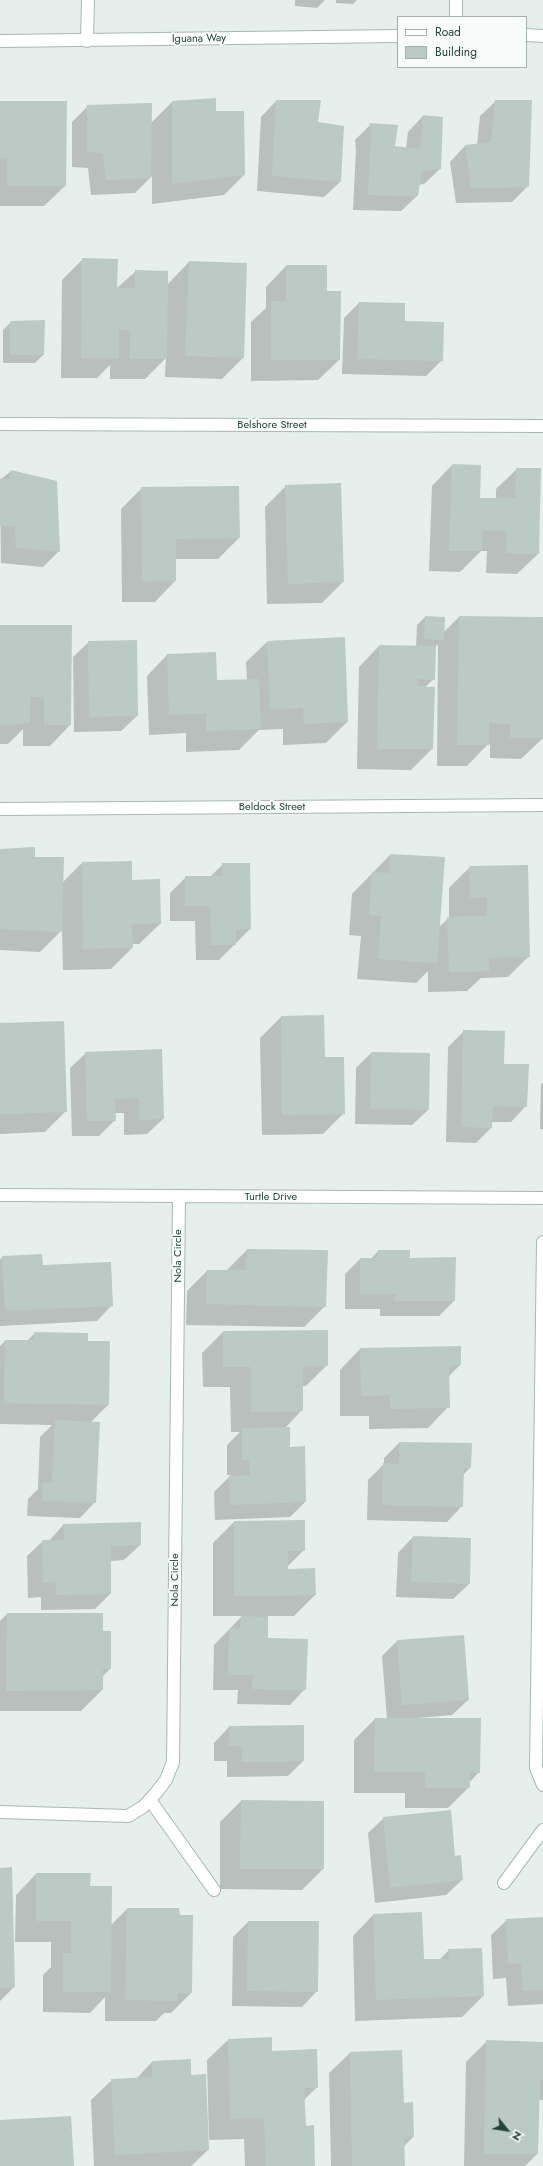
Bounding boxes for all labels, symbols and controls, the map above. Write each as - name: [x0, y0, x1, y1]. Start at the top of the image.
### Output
- legend: [397, 16, 527, 68]
- text: Road: [435, 23, 461, 41]
- street label: Iguana Way: [172, 32, 226, 46]
- text: Building: [435, 43, 477, 61]
- street label: Belshore Street: [237, 418, 307, 432]
- street label: Beldock Street: [239, 800, 305, 814]
- street label: Turtle Drive: [245, 1190, 297, 1204]
- street label: Nola Circle: [171, 1229, 185, 1283]
- street label: Nola Circle: [168, 1553, 182, 1607]
- north arrow: [487, 2110, 527, 2150]
- text: N: [508, 2128, 527, 2144]

